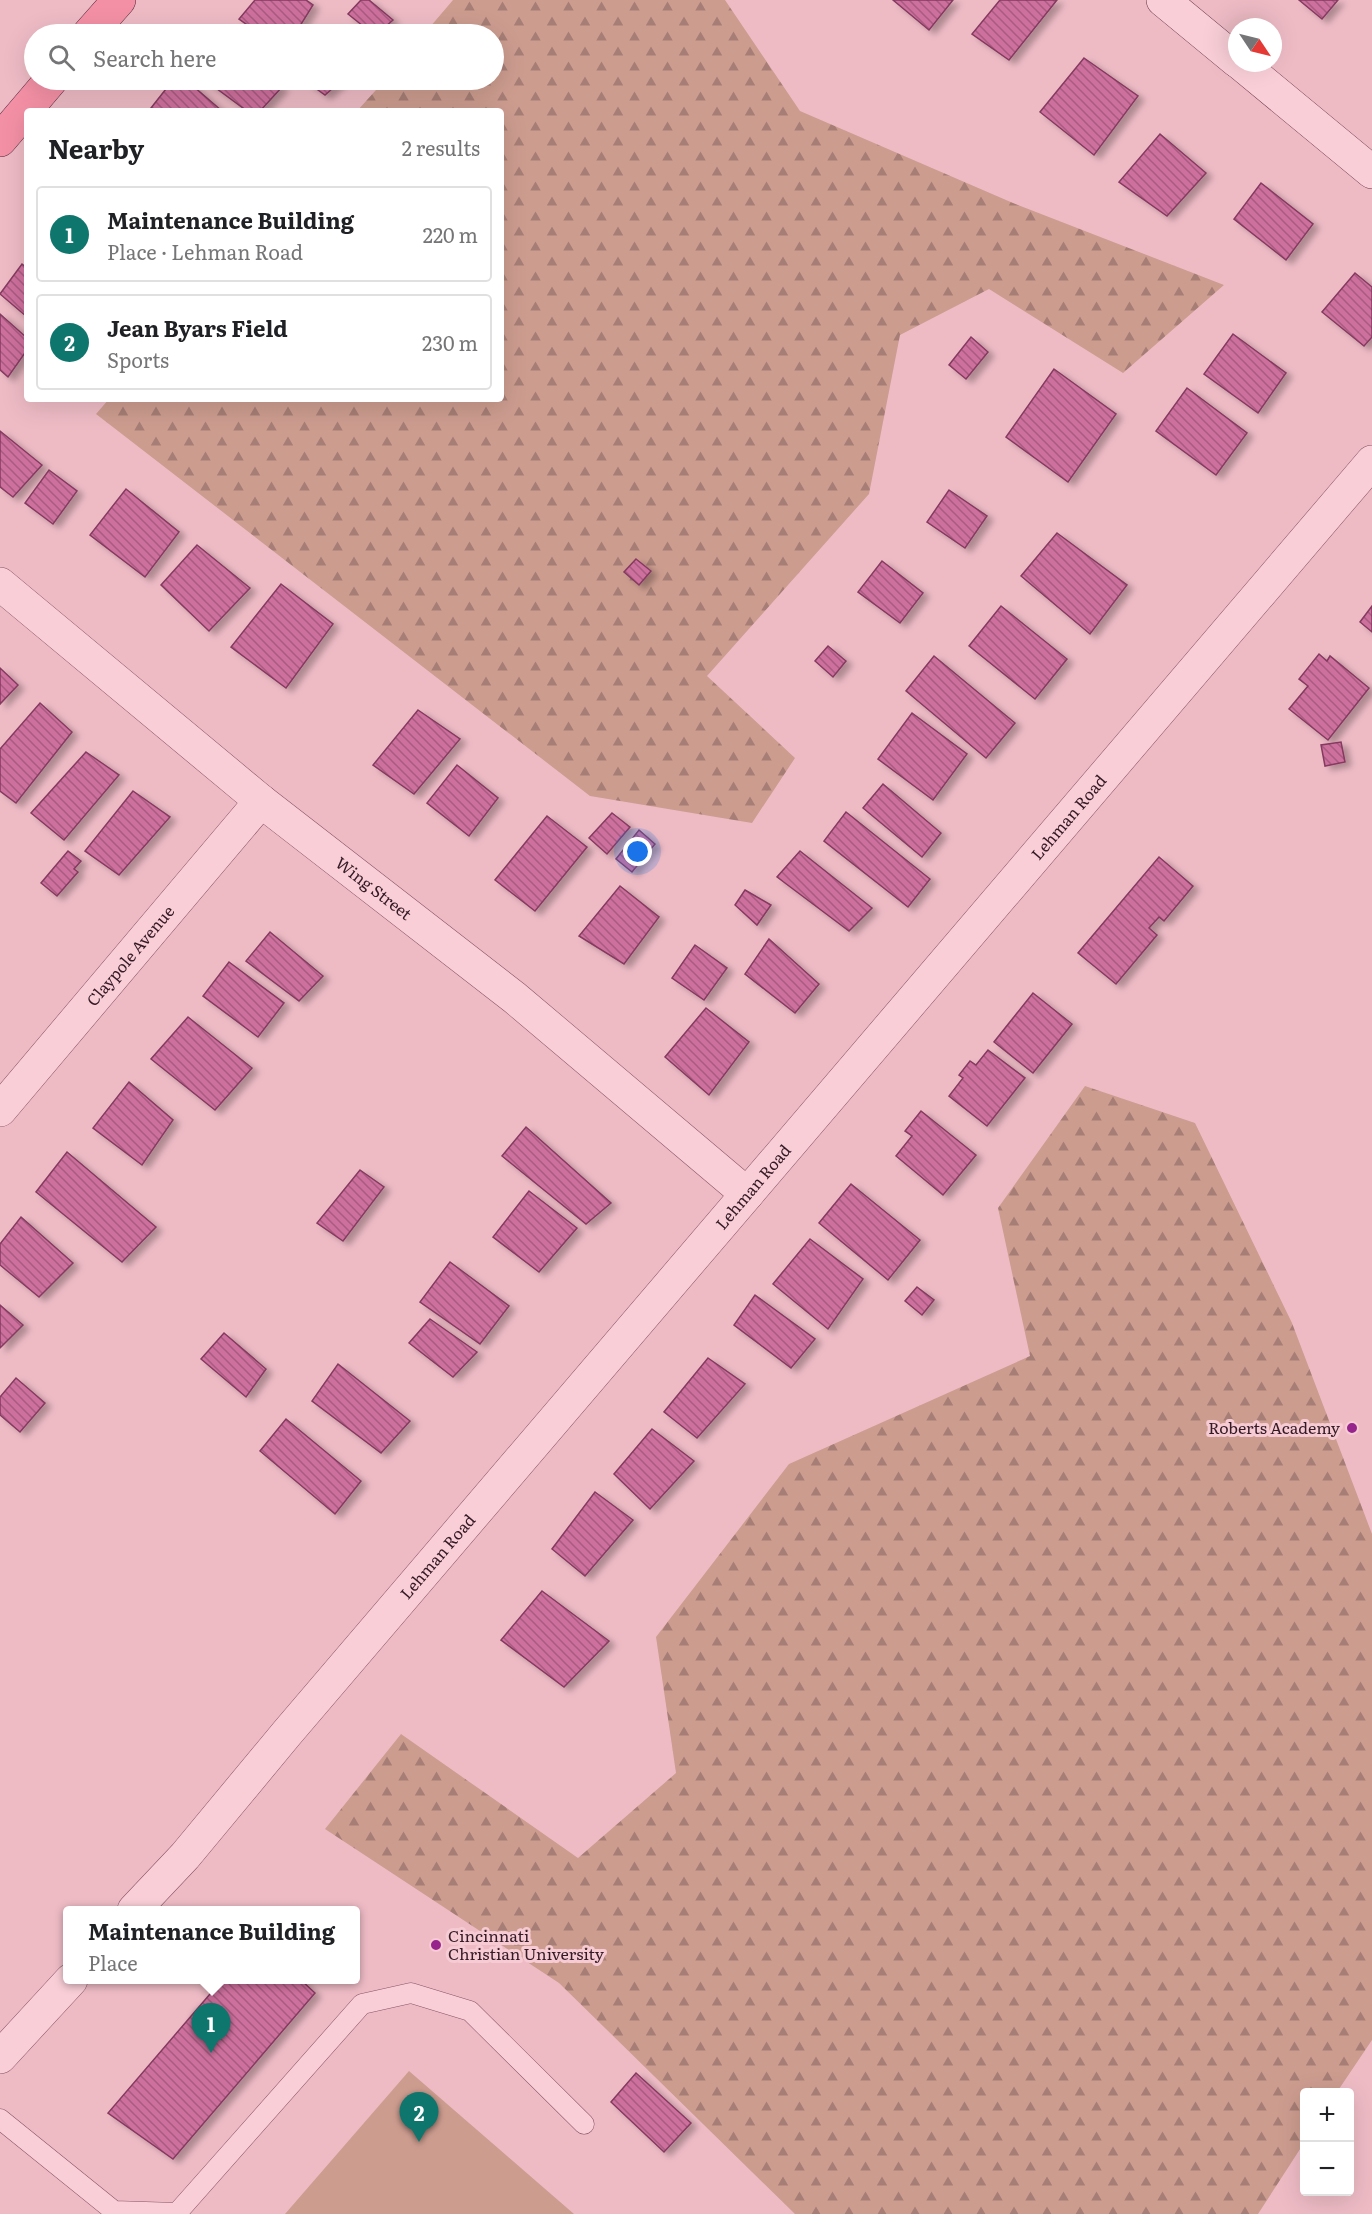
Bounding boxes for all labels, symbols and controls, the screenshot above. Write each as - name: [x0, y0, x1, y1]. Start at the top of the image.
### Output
- north arrow: [1228, 18, 1282, 72]
- search box: [24, 24, 504, 90]
- icon: search: [45, 41, 78, 74]
- text: Search here: [93, 41, 216, 74]
- text: Nearby: [48, 128, 144, 167]
- text: 2 results: [402, 132, 480, 162]
- text: Maintenance Building: [107, 203, 354, 236]
- text: 1: [65, 219, 74, 249]
- text: 220 m: [423, 219, 478, 249]
- text: Place · Lehman Road: [107, 236, 303, 266]
- text: Jean Byars Field: [107, 311, 288, 344]
- text: 2: [64, 327, 75, 357]
- text: 230 m: [422, 327, 478, 357]
- text: Sports: [107, 344, 169, 374]
- street label: Lehman Road: [1025, 769, 1111, 865]
- your location: [623, 837, 652, 866]
- street label: Wing Street: [331, 850, 418, 925]
- street label: Claypole Avenue: [80, 899, 179, 1011]
- street label: Lehman Road: [709, 1138, 796, 1234]
- place label: Roberts Academy: [1208, 1415, 1341, 1439]
- marker: Roberts Academy: [1345, 1421, 1359, 1435]
- street label: Lehman Road: [393, 1508, 480, 1604]
- popup: [63, 1906, 360, 1984]
- text: Maintenance Building: [88, 1914, 335, 1947]
- place label: Cincinnati Christian University: [448, 1923, 605, 1965]
- marker: Cincinnati Christian University: [429, 1938, 443, 1952]
- text: Place: [88, 1947, 138, 1977]
- pin: 1: [192, 2004, 230, 2053]
- map controls: [1300, 2088, 1354, 2196]
- button: +: [1300, 2088, 1354, 2142]
- pin: 2: [400, 2092, 438, 2142]
- button: −: [1300, 2142, 1354, 2196]

